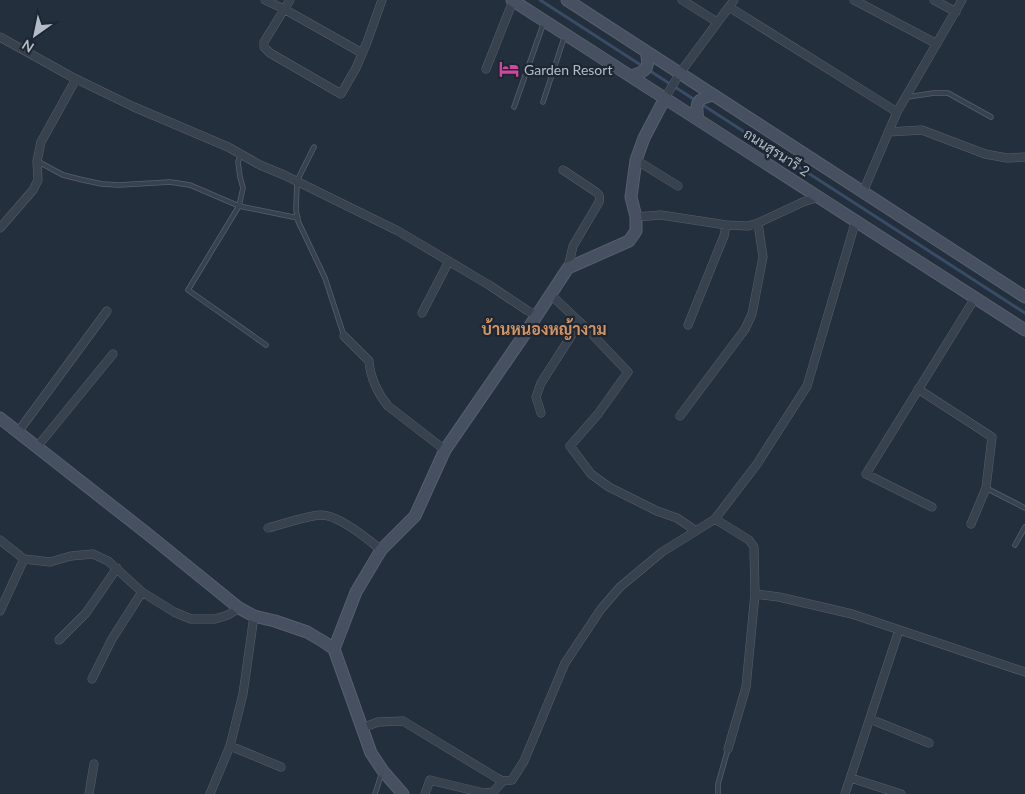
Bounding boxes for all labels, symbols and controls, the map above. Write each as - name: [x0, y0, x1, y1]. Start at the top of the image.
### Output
- north arrow: [10, 10, 60, 60]
- text: N: [18, 36, 37, 56]
- hotel icon: Garden Resort: [498, 58, 520, 80]
- place label: Garden Resort: [524, 61, 612, 78]
- street label: ถนนสุรนารี 2: [740, 124, 813, 181]
- district label: บ้านหนองหญ้างาม: [481, 318, 607, 340]

